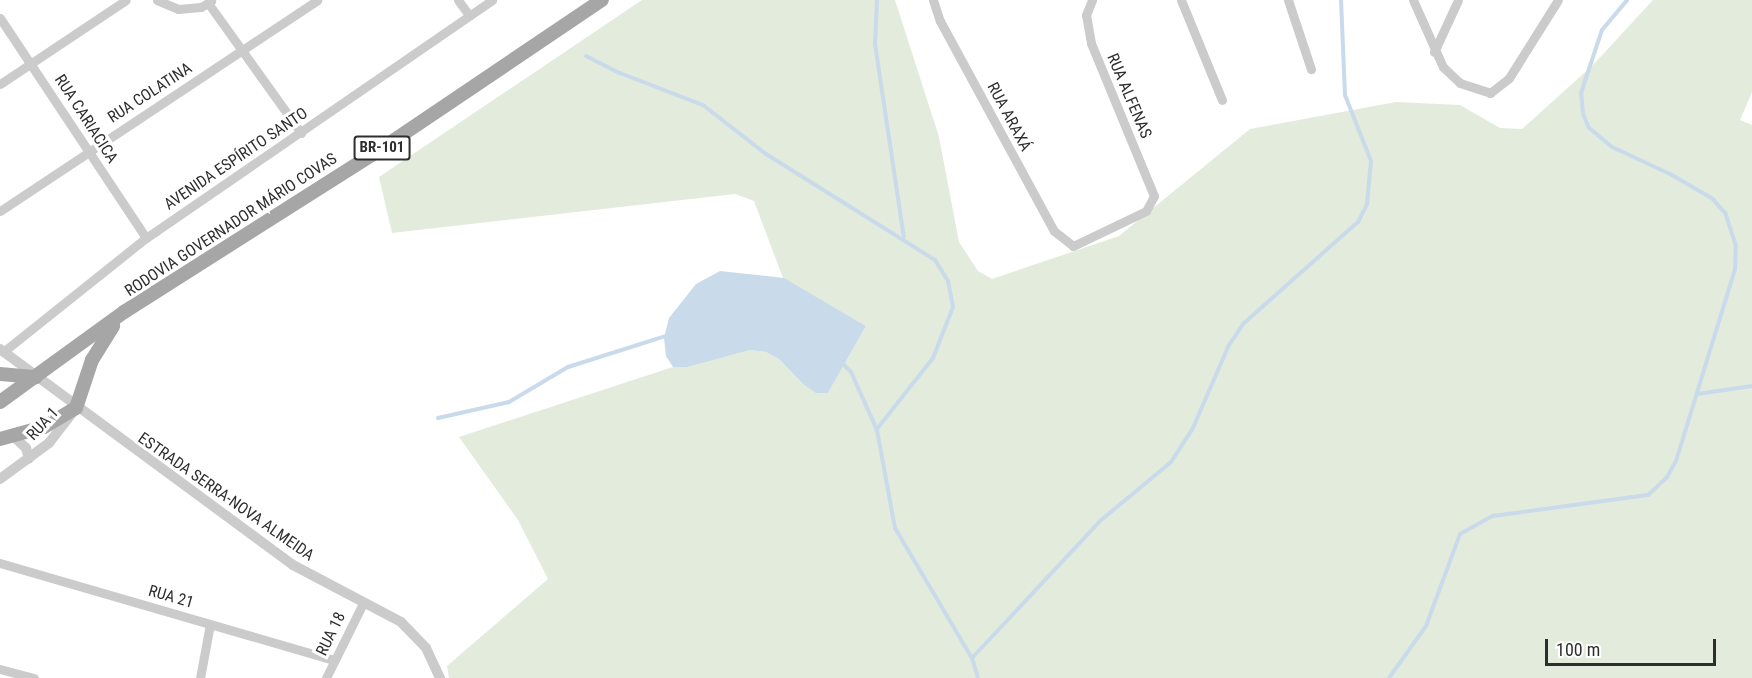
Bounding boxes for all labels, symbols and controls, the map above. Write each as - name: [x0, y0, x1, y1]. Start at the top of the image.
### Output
- street label: RUA ALFENAS: [1103, 51, 1155, 141]
- street label: RUA COLATINA: [104, 59, 196, 127]
- street label: RUA CARIACICA: [50, 71, 122, 167]
- street label: RUA ARAXÁ: [983, 79, 1035, 155]
- street label: AVENIDA ESPÍRITO SANTO: [161, 104, 311, 214]
- road number: BR-101: [354, 136, 410, 160]
- street label: RODOVIA GOVERNADOR MÁRIO COVAS: [121, 149, 341, 301]
- street label: RUA 1: [23, 404, 63, 444]
- street label: ESTRADA SERRA-NOVA ALMEIDA: [134, 429, 318, 565]
- street label: RUA 21: [146, 581, 196, 613]
- street label: RUA 18: [312, 609, 350, 659]
- scale bar: [1548, 627, 1719, 665]
- text: 100 m: [1556, 639, 1600, 660]

